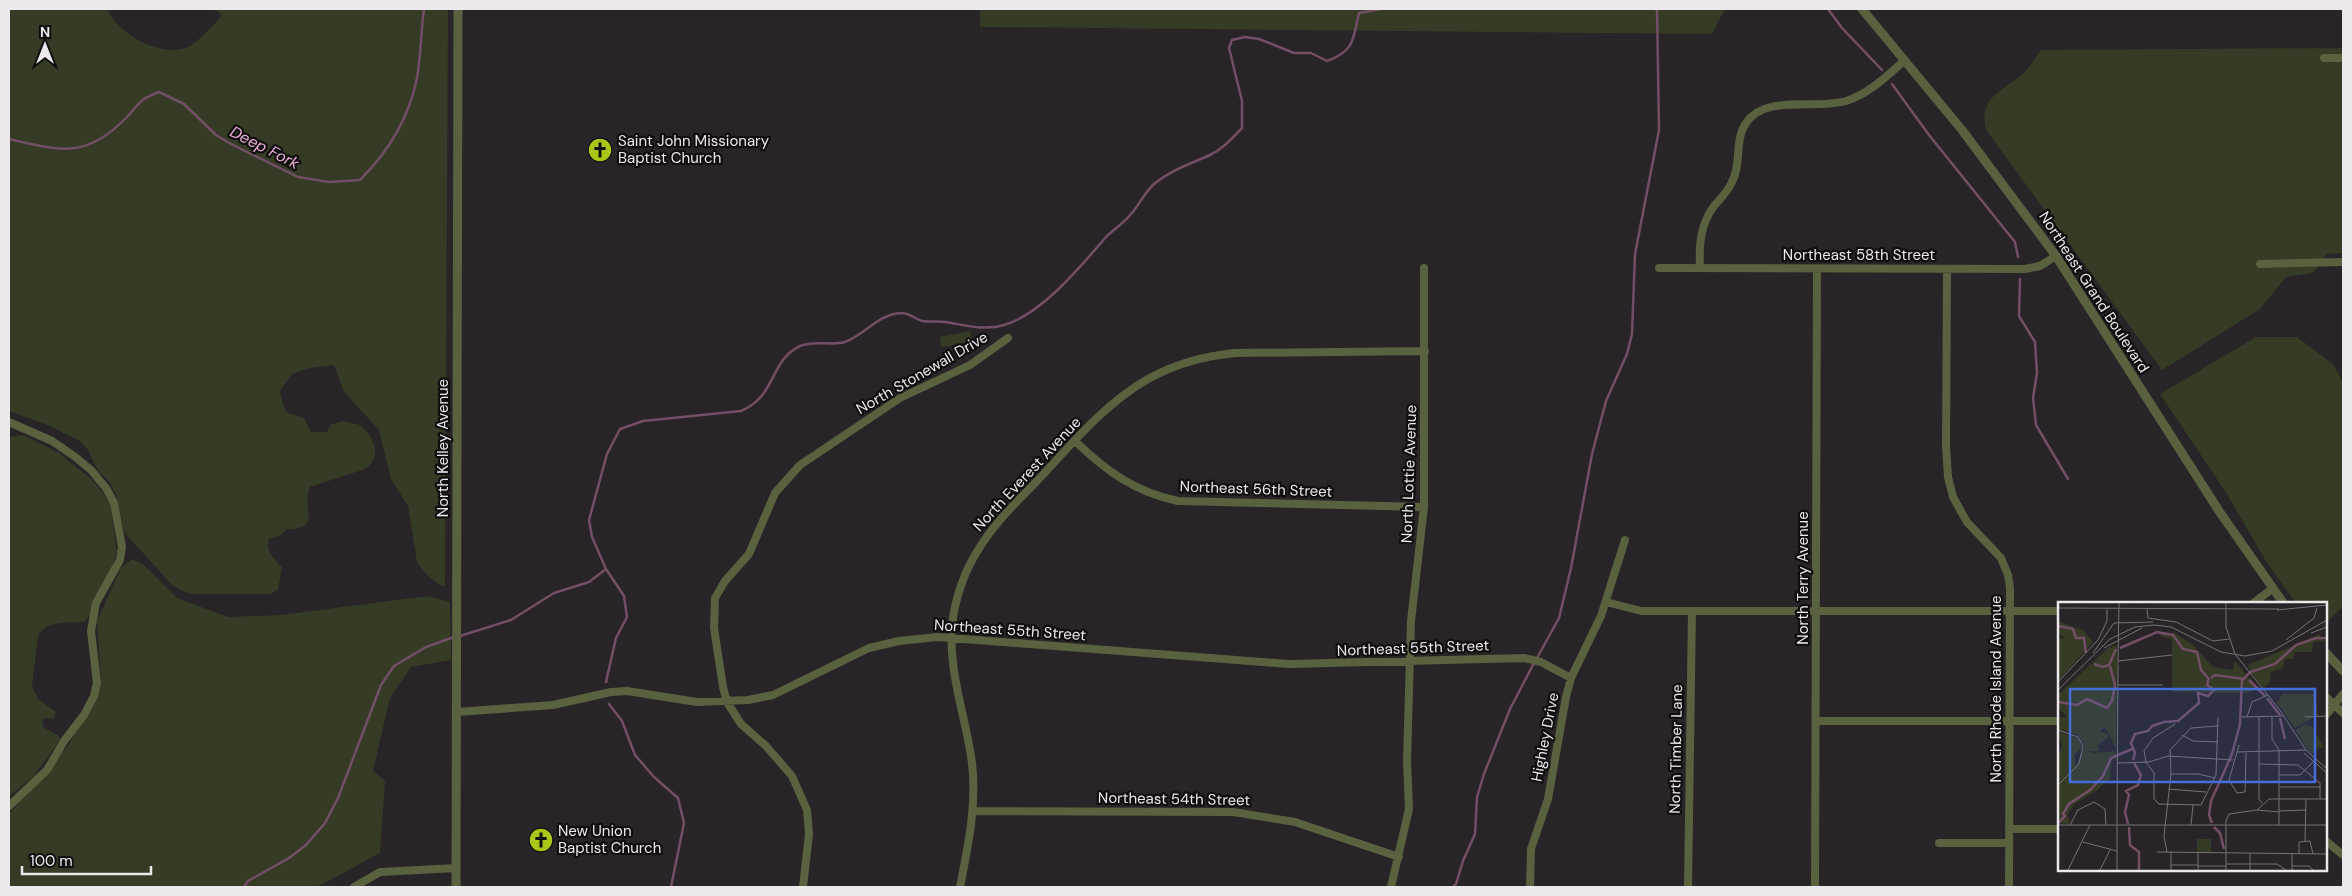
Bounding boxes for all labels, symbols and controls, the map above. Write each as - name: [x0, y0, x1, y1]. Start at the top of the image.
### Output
- north arrow: [20, 20, 70, 70]
- text: N: [40, 23, 50, 41]
- water label: Deep Fork: [226, 121, 304, 174]
- place label: Saint John Missionary Baptist Church: [618, 131, 770, 168]
- church icon: Saint John Missionary Baptist Church: [587, 137, 613, 163]
- street label: Northeast Grand Boulevard: [2034, 207, 2154, 377]
- street label: Northeast 58th Street: [1783, 245, 1935, 265]
- street label: North Stonewall Drive: [853, 327, 991, 419]
- street label: North Kelley Avenue: [433, 379, 453, 517]
- street label: North Lottie Avenue: [1397, 405, 1421, 543]
- street label: North Everest Avenue: [969, 412, 1085, 536]
- street label: Northeast 56th Street: [1179, 476, 1333, 502]
- street label: North Terry Avenue: [1793, 511, 1813, 645]
- street label: North Rhode Island Avenue: [1986, 595, 2006, 783]
- inset map: [2058, 602, 2327, 871]
- street label: Northeast 55th Street: [933, 615, 1087, 645]
- street label: Northeast 55th Street: [1337, 635, 1490, 661]
- street label: North Timber Lane: [1665, 684, 1687, 814]
- street label: Highley Drive: [1527, 691, 1563, 783]
- street label: Northeast 54th Street: [1098, 788, 1250, 810]
- place label: New Union Baptist Church: [558, 821, 661, 858]
- church icon: New Union Baptist Church: [528, 827, 554, 853]
- scale bar: [22, 844, 151, 876]
- text: 100 m: [30, 851, 73, 871]

